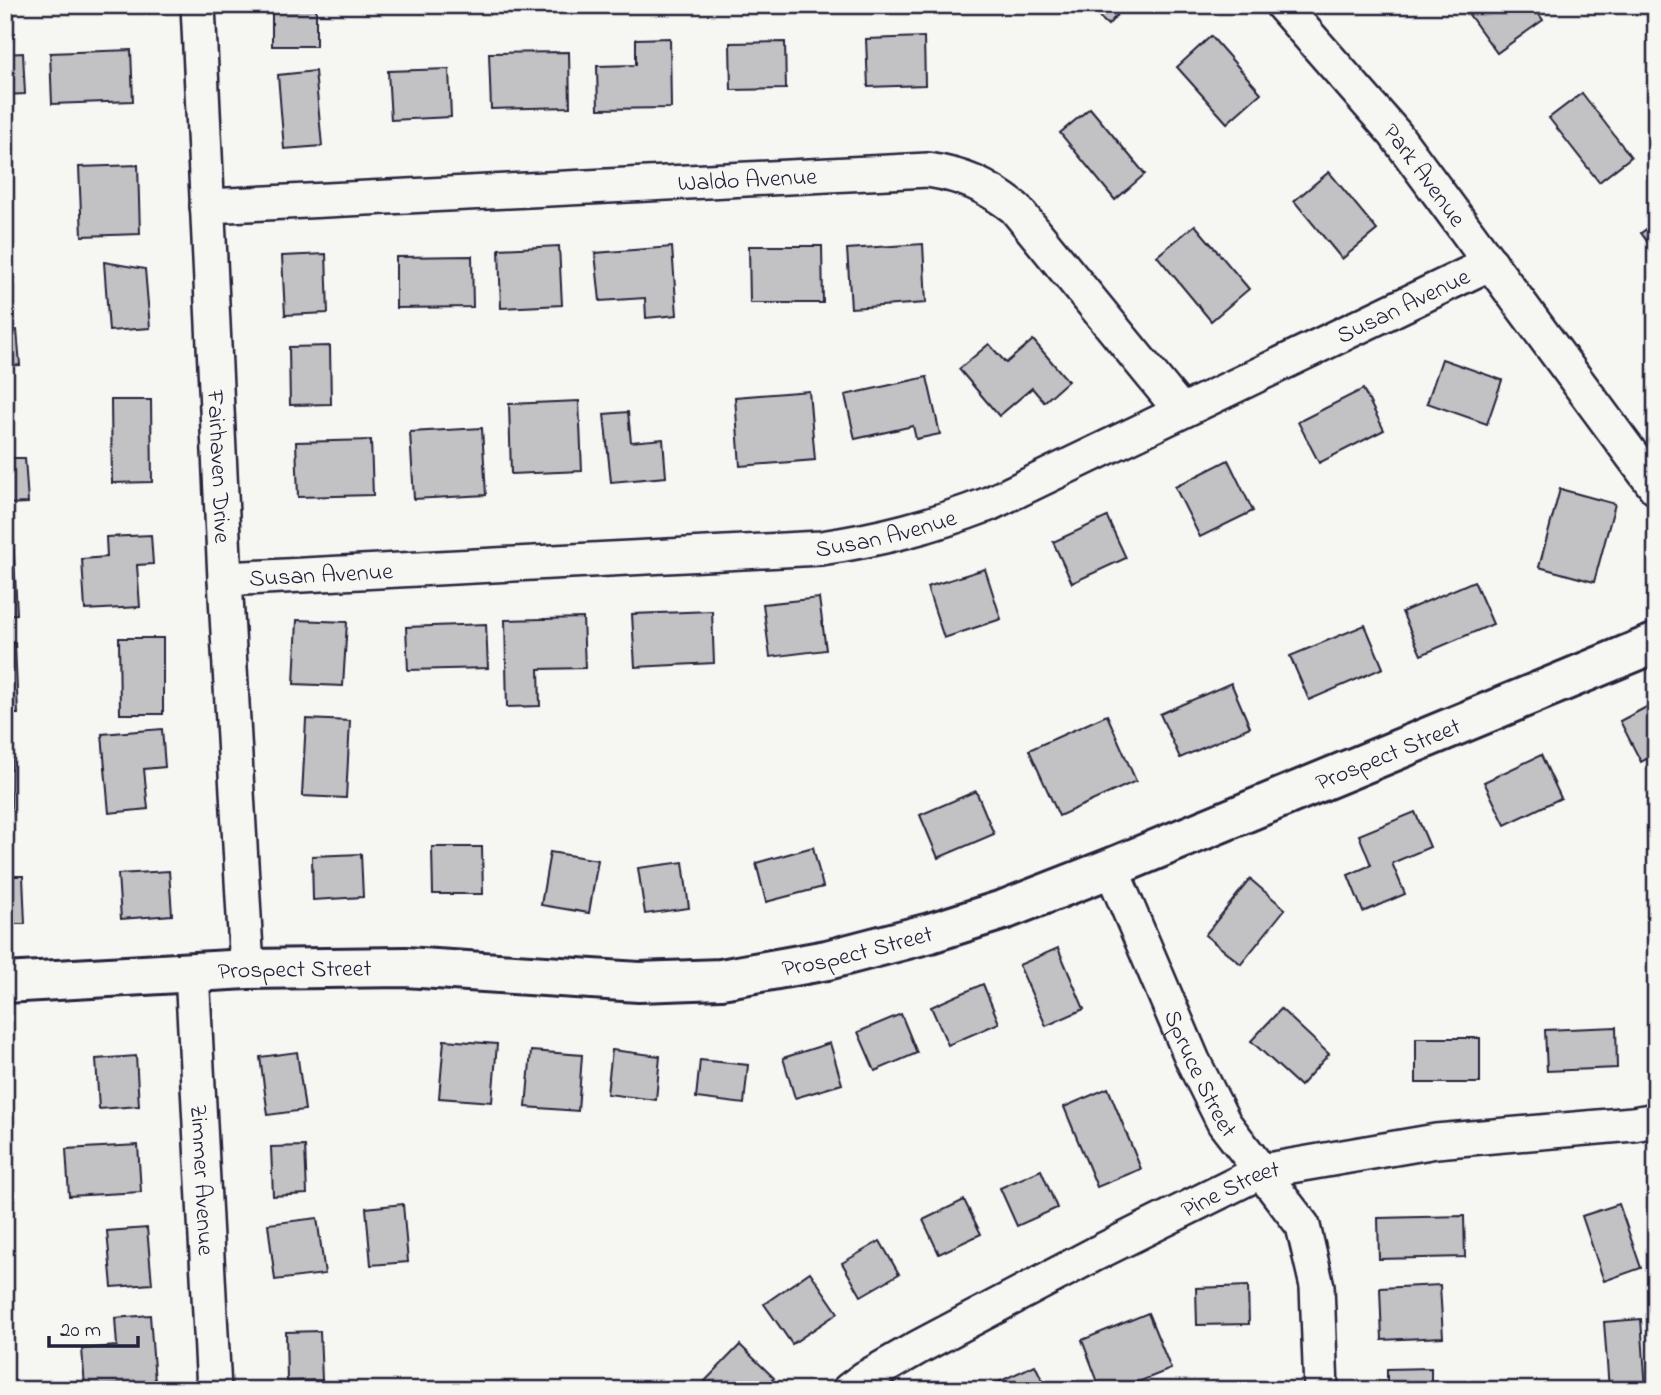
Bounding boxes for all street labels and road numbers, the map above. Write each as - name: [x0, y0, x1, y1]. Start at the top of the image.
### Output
- street label: Park Avenue: [1373, 117, 1473, 235]
- street label: Waldo Avenue: [677, 161, 818, 202]
- street label: Susan Avenue: [1332, 261, 1477, 354]
- street label: Fairhaven Drive: [196, 388, 238, 544]
- street label: Susan Avenue: [813, 502, 962, 569]
- street label: Susan Avenue: [248, 555, 394, 598]
- street label: Prospect Street: [1311, 711, 1466, 802]
- street label: Prospect Street: [780, 918, 937, 988]
- street label: Prospect Street: [217, 952, 372, 991]
- street label: Spruce Street: [1153, 1005, 1244, 1146]
- street label: Zimmer Avenue: [179, 1103, 222, 1257]
- street label: Pine Street: [1176, 1153, 1282, 1228]

